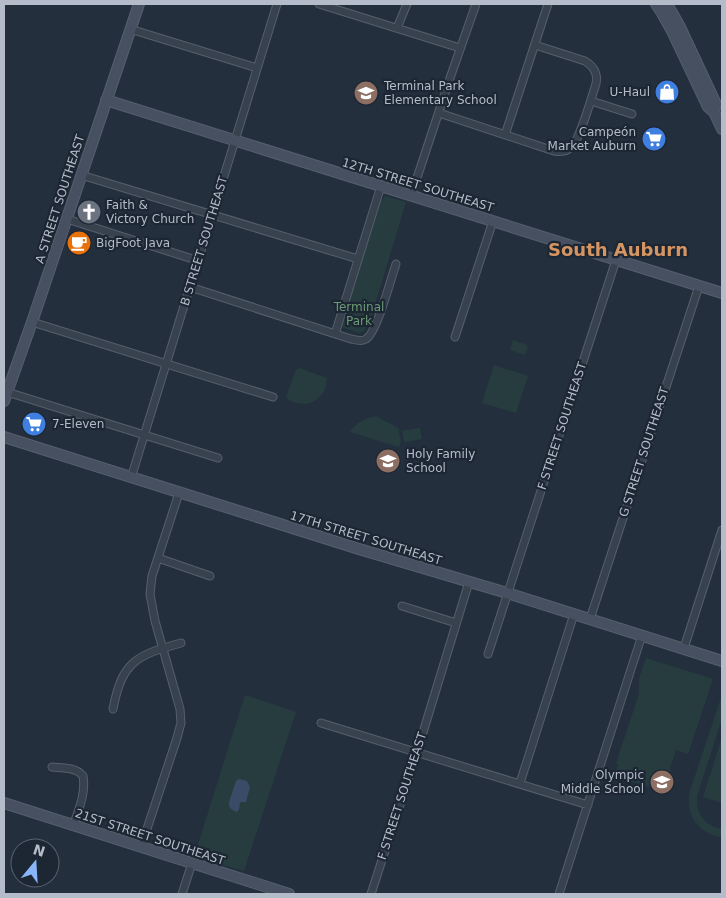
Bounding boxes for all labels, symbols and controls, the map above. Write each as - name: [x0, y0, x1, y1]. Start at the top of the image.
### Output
- place label: Terminal Park Elementary School: [383, 79, 497, 107]
- shop icon: U-Haul: [654, 79, 680, 105]
- school or university icon: Terminal Park Elementary School: [353, 80, 379, 106]
- place label: U-Haul: [610, 85, 650, 99]
- place label: Campeón Market Auburn: [548, 125, 636, 153]
- supermarket icon: Campeón Market Auburn: [641, 126, 667, 152]
- street label: A STREET SOUTHEAST: [33, 132, 88, 265]
- street label: 12TH STREET SOUTHEAST: [340, 155, 496, 215]
- street label: B STREET SOUTHEAST: [178, 174, 231, 307]
- place label: Faith & Victory Church: [106, 198, 194, 226]
- church icon: Faith & Victory Church: [76, 199, 102, 225]
- cafe icon: BigFoot Java: [66, 230, 92, 256]
- place label: BigFoot Java: [96, 236, 170, 250]
- district label: South Auburn: [548, 239, 688, 260]
- park label: Terminal Park: [333, 300, 384, 328]
- street label: F STREET SOUTHEAST: [535, 360, 589, 492]
- street label: G STREET SOUTHEAST: [616, 385, 672, 519]
- supermarket icon: 7-Eleven: [21, 411, 47, 437]
- place label: 7-Eleven: [52, 417, 104, 431]
- place label: Holy Family School: [406, 447, 475, 475]
- school or university icon: Holy Family School: [375, 448, 401, 474]
- street label: 17TH STREET SOUTHEAST: [288, 508, 444, 568]
- street label: F STREET SOUTHEAST: [375, 730, 429, 862]
- place label: Olympic Middle School: [561, 768, 644, 796]
- school or university icon: Olympic Middle School: [649, 769, 675, 795]
- street label: 21ST STREET SOUTHEAST: [73, 806, 227, 868]
- north arrow: [10, 838, 60, 888]
- text: N: [31, 841, 47, 860]

